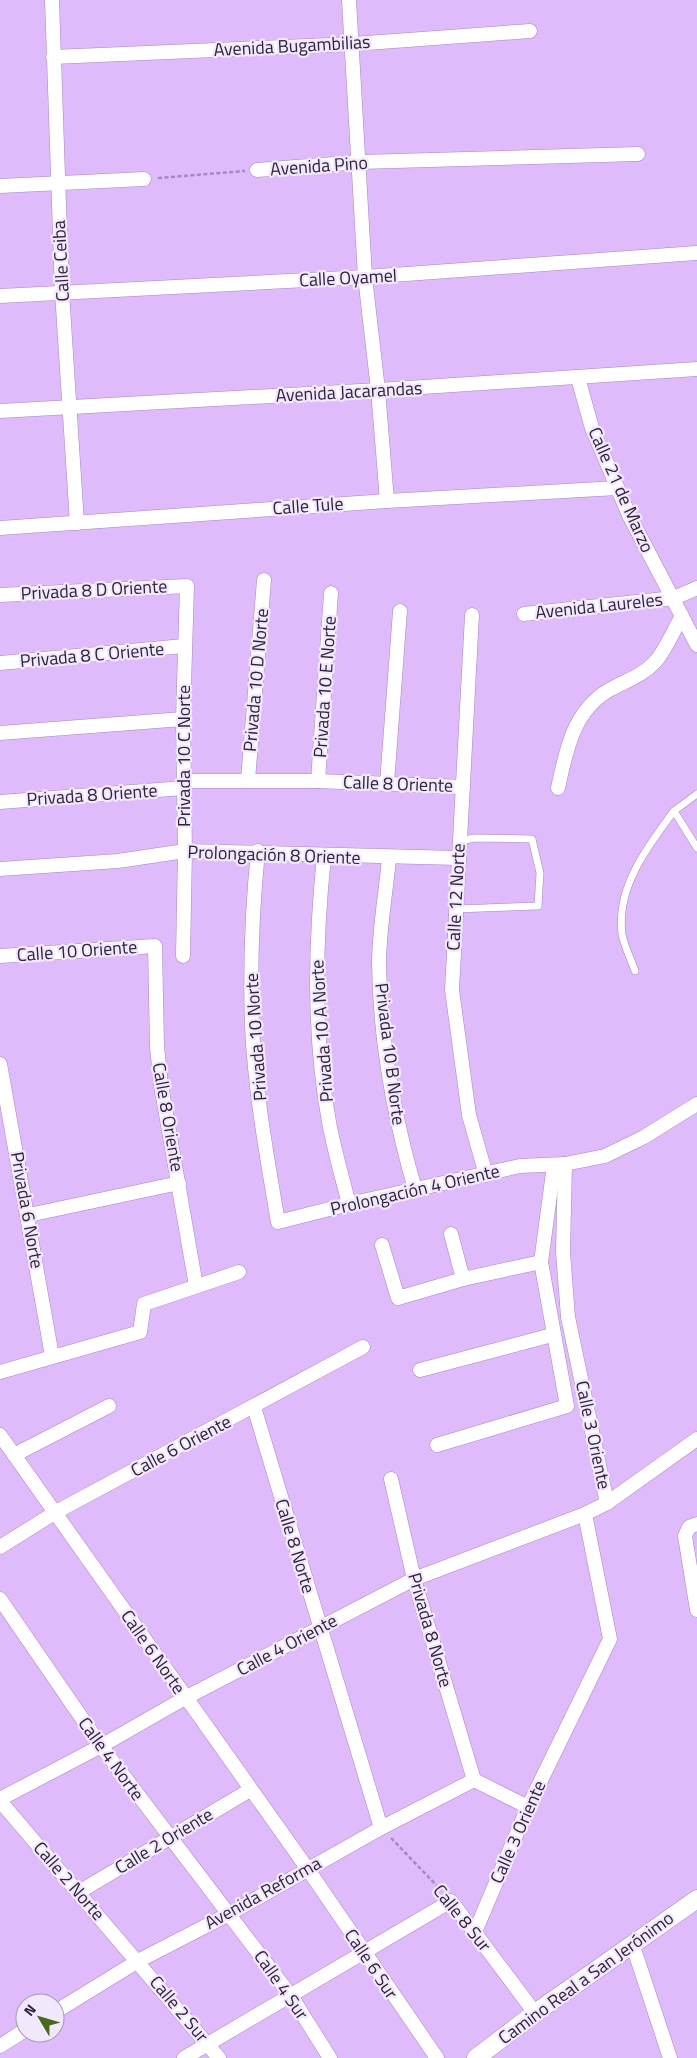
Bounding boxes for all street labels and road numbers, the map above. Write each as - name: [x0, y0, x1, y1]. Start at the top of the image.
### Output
- street label: Avenida Bugambilias: [213, 28, 371, 63]
- street label: Avenida Pino: [269, 149, 369, 182]
- street label: Calle Ceiba: [45, 220, 76, 302]
- street label: Calle Oyamel: [298, 261, 398, 294]
- street label: Avenida Jacarandas: [275, 374, 423, 409]
- street label: Calle 21 de Marzo: [582, 423, 661, 557]
- street label: Calle Tule: [272, 490, 344, 521]
- street label: Privada 8 D Oriente: [20, 572, 168, 607]
- street label: Avenida Laureles: [534, 585, 664, 626]
- street label: Privada 10 D Norte: [236, 607, 275, 753]
- street label: Privada 10 E Norte: [306, 615, 343, 759]
- street label: Privada 8 C Oriente: [19, 635, 165, 674]
- street label: Privada 10 C Norte: [170, 685, 197, 827]
- street label: Calle 8 Oriente: [342, 768, 454, 799]
- street label: Privada 8 Oriente: [26, 776, 158, 813]
- street label: Prolongación 8 Oriente: [187, 838, 361, 871]
- street label: Calle 12 Norte: [439, 843, 472, 951]
- street label: Calle 10 Oriente: [16, 933, 138, 968]
- street label: Privada 10 A Norte: [303, 959, 340, 1103]
- street label: Privada 10 Norte: [238, 972, 273, 1102]
- street label: Privada 10 B Norte: [368, 981, 413, 1127]
- street label: Calle 8 Oriente: [146, 1060, 191, 1174]
- street label: Privada 6 Norte: [4, 1149, 51, 1270]
- street label: Prolongación 4 Oriente: [328, 1157, 502, 1222]
- street label: Calle 3 Oriente: [569, 1378, 618, 1492]
- street label: Calle 6 Oriente: [126, 1408, 236, 1483]
- street label: Calle 8 Norte: [268, 1495, 323, 1596]
- street label: Privada 8 Norte: [401, 1569, 460, 1690]
- street label: Calle 6 Norte: [114, 1604, 192, 1699]
- street label: Calle 4 Oriente: [232, 1607, 342, 1682]
- street label: Calle 4 Norte: [72, 1711, 151, 1806]
- street label: Calle 3 Oriente: [483, 1776, 552, 1888]
- street label: Calle 2 Oriente: [109, 1801, 218, 1881]
- street label: Calle 2 Norte: [27, 1835, 112, 1926]
- street label: Avenida Reforma: [199, 1849, 326, 1936]
- street label: Calle 8 Sur: [427, 1878, 498, 1957]
- street label: Camino Real a San Jerónimo: [492, 1905, 679, 2051]
- street label: Calle 6 Sur: [338, 1923, 405, 2004]
- street label: Calle 4 Sur: [247, 1944, 315, 2025]
- street label: Calle 2 Sur: [143, 1969, 215, 2048]

